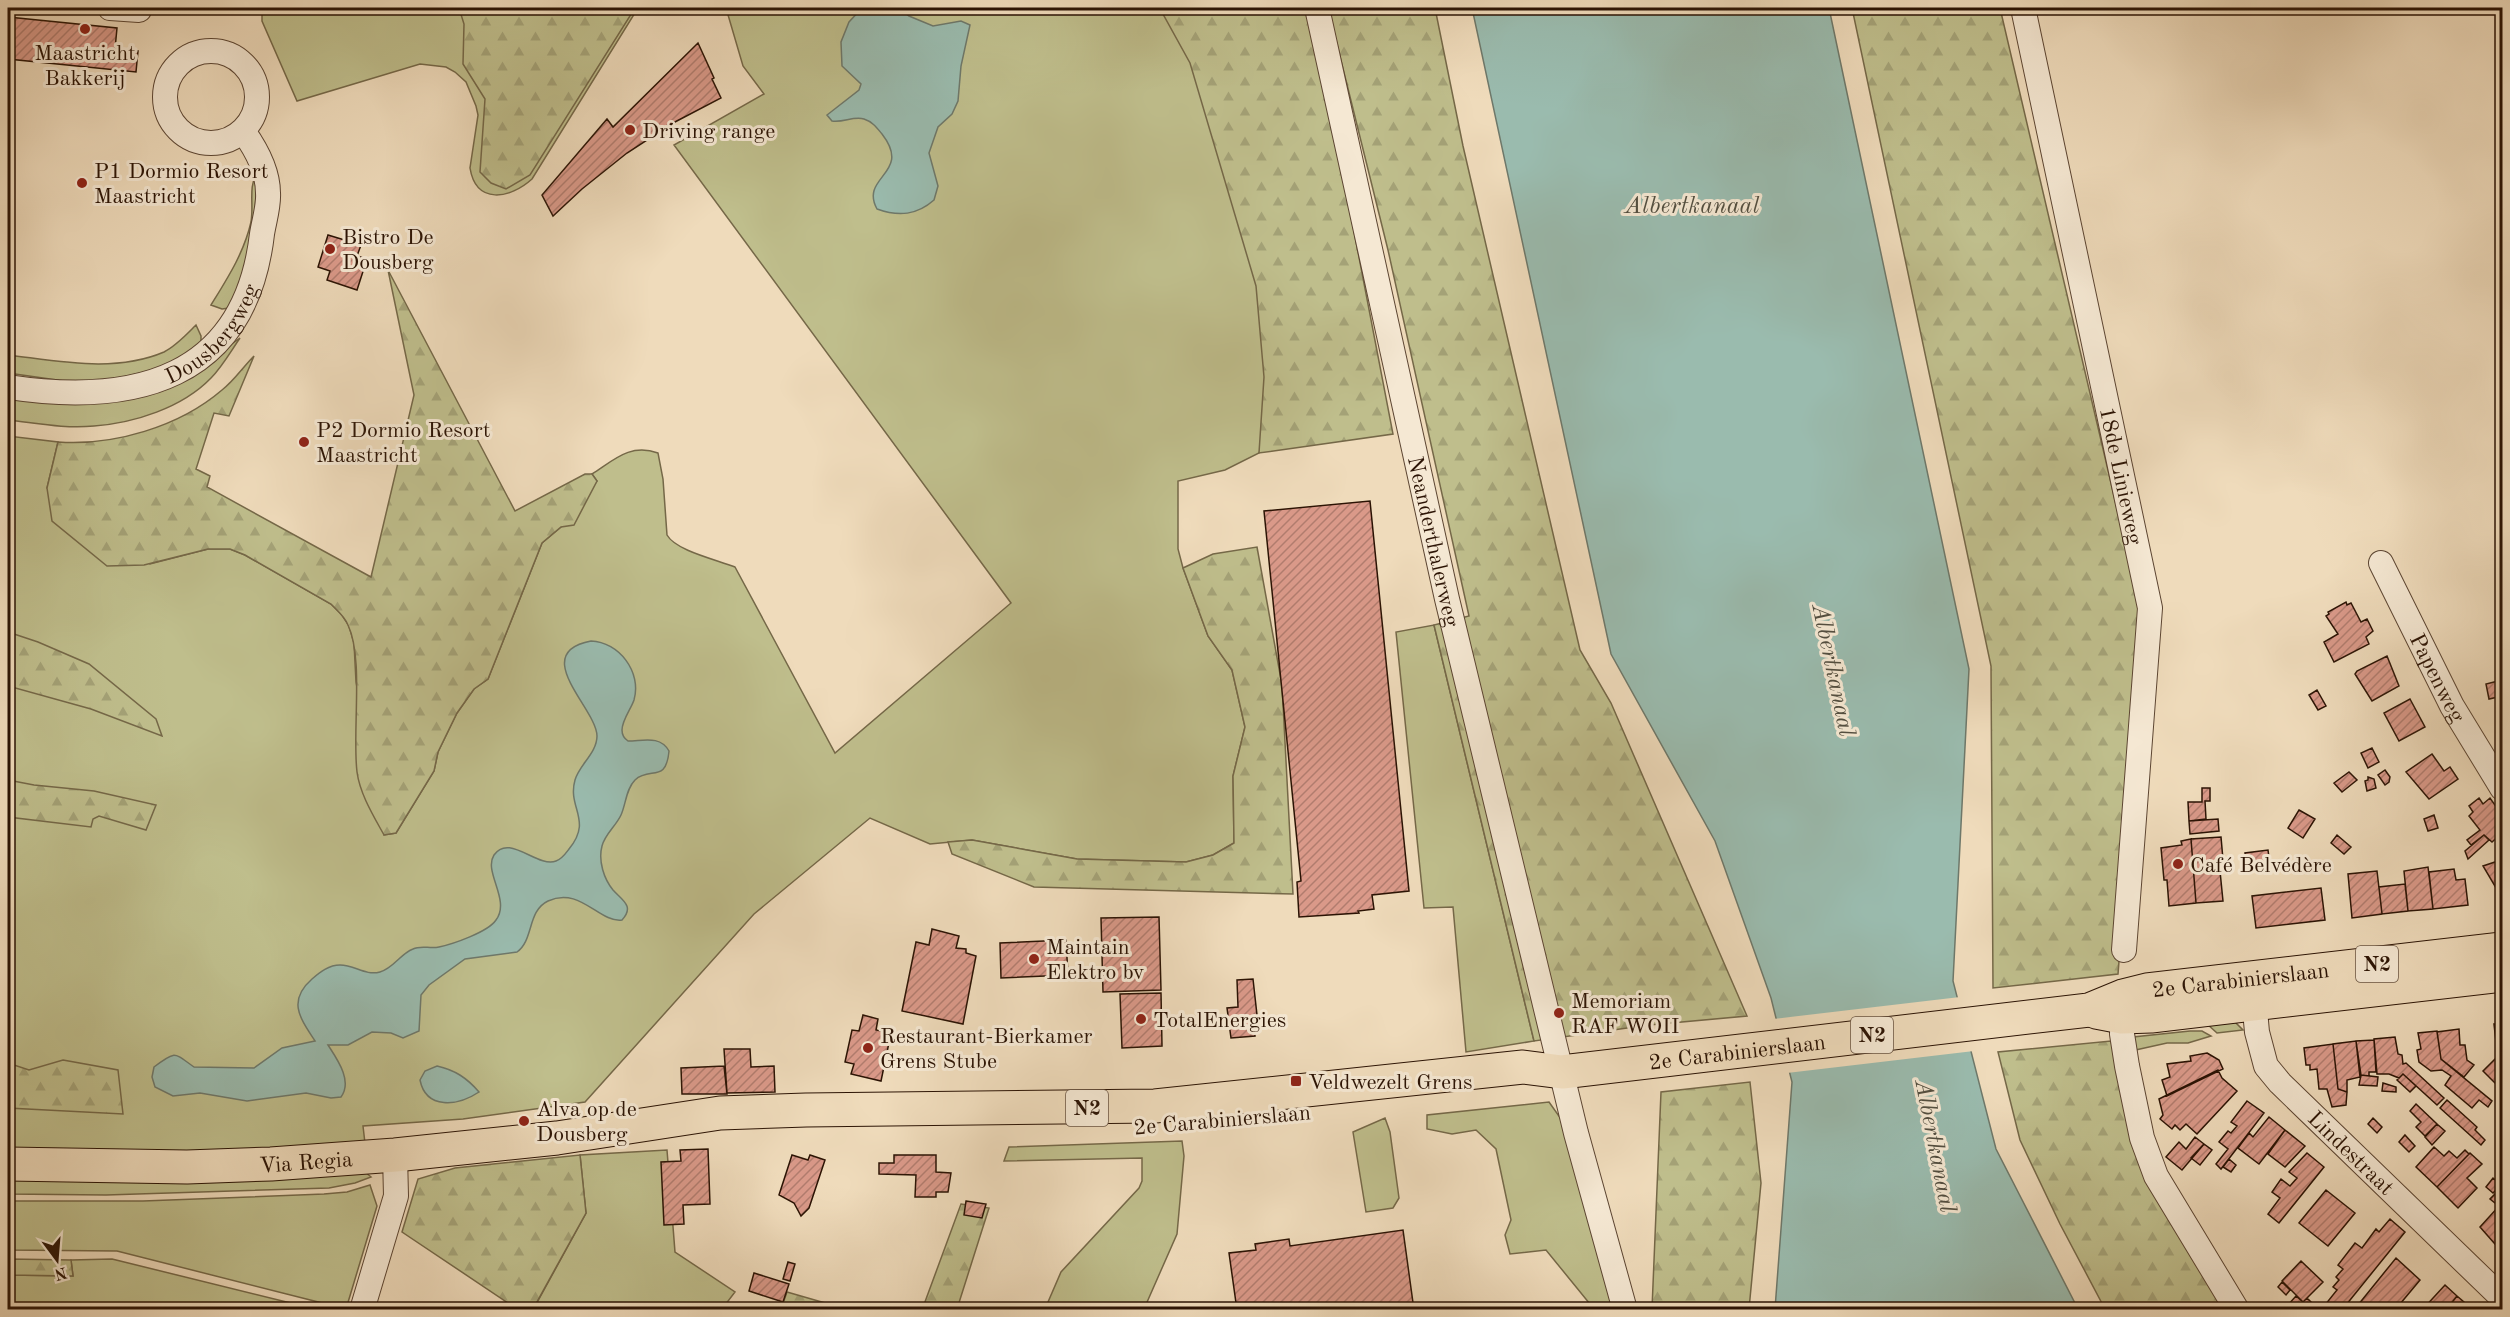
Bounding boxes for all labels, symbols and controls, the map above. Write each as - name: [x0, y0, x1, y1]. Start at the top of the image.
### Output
- marker: Maastricht Bakkerij: [78, 22, 92, 36]
- place label: Maastricht Bakkerij: [34, 43, 136, 90]
- place label: Driving range: [642, 121, 775, 143]
- marker: Driving range: [623, 123, 637, 137]
- place label: P1 Dormio Resort Maastricht: [94, 161, 269, 208]
- marker: P1 Dormio Resort Maastricht: [75, 176, 89, 190]
- water label: Albertkanaal: [1623, 195, 1759, 219]
- place label: Bistro De Dousberg: [342, 227, 434, 274]
- marker: Bistro De Dousberg: [323, 242, 337, 256]
- street label: Dousbergweg: [162, 281, 263, 389]
- street label: 18de Linieweg: [2095, 405, 2145, 547]
- place label: P2 Dormio Resort Maastricht: [316, 420, 491, 467]
- marker: P2 Dormio Resort Maastricht: [297, 435, 311, 449]
- street label: Neanderthalerweg: [1403, 454, 1462, 629]
- water label: Albertkanaal: [1806, 600, 1858, 739]
- street label: Papenweg: [2405, 630, 2468, 727]
- place label: Café Belvédère: [2190, 855, 2332, 877]
- marker: Café Belvédère: [2171, 857, 2185, 871]
- place label: Maintain Elektro bv: [1046, 937, 1145, 984]
- road number: N2: [2356, 946, 2398, 982]
- marker: Maintain Elektro bv: [1027, 952, 1041, 966]
- street label: 2e Carabinierslaan: [2151, 960, 2331, 1002]
- place label: Memoriam RAF WOII: [1571, 991, 1679, 1038]
- marker: Memoriam RAF WOII: [1552, 1006, 1566, 1020]
- place label: TotalEnergies: [1153, 1010, 1286, 1032]
- marker: TotalEnergies: [1134, 1012, 1148, 1026]
- road number: N2: [1851, 1017, 1893, 1053]
- place label: Restaurant-Bierkamer Grens Stube: [880, 1026, 1093, 1073]
- street label: 2e Carabinierslaan: [1648, 1032, 1827, 1075]
- marker: Restaurant-Bierkamer Grens Stube: [861, 1041, 875, 1055]
- place label: Veldwezelt Grens: [1308, 1072, 1473, 1094]
- marker: Veldwezelt Grens: [1289, 1074, 1303, 1088]
- water label: Albertkanaal: [1909, 1076, 1959, 1215]
- road number: N2: [1066, 1090, 1108, 1126]
- place label: Alva op de Dousberg: [536, 1099, 637, 1146]
- street label: 2e Carabinierslaan: [1133, 1102, 1312, 1140]
- street label: Lindestraat: [2303, 1108, 2397, 1200]
- marker: Alva op de Dousberg: [517, 1114, 531, 1128]
- street label: Via Regia: [259, 1149, 354, 1177]
- north arrow: [27, 1230, 87, 1290]
- text: N: [52, 1263, 69, 1282]

